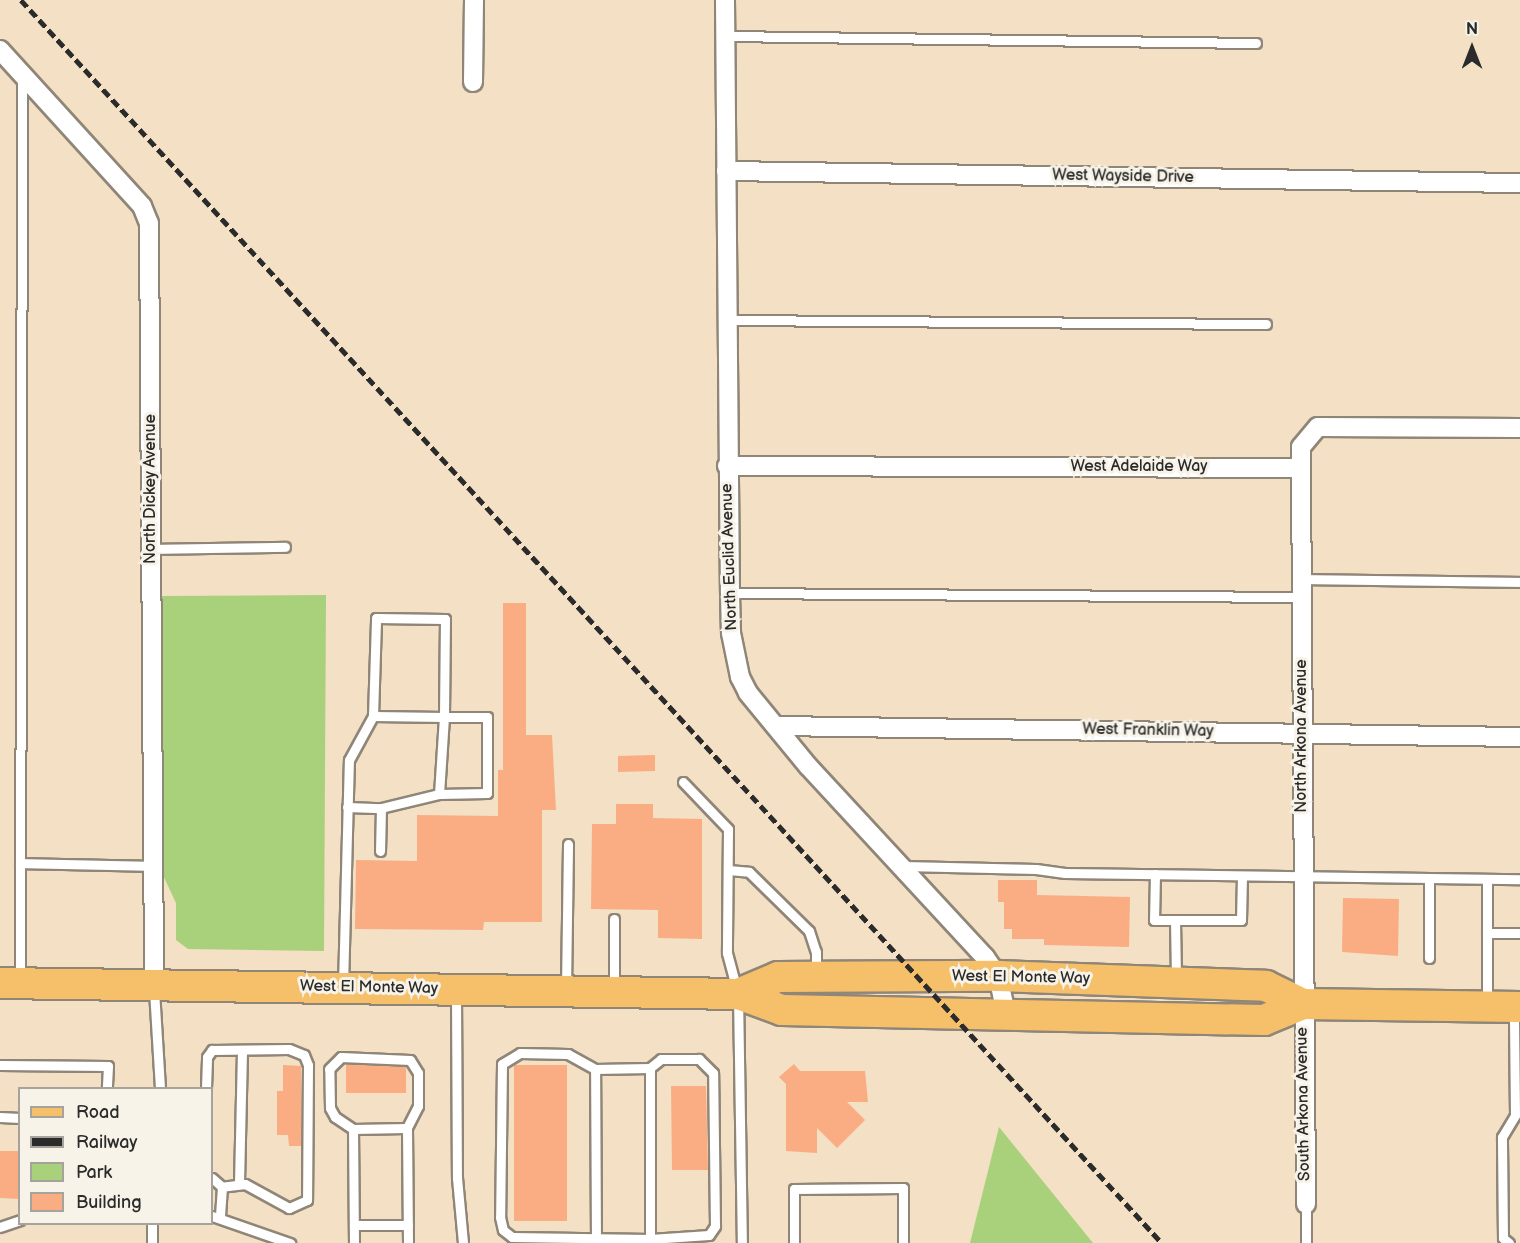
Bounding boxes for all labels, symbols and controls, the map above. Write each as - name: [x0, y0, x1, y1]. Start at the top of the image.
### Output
- north arrow: [1442, 18, 1502, 78]
- text: N: [1466, 20, 1478, 39]
- street label: West Wayside Drive: [1052, 166, 1194, 188]
- street label: North Dickey Avenue: [141, 413, 161, 565]
- street label: West Adelaide Way: [1070, 457, 1208, 477]
- street label: North Euclid Avenue: [718, 483, 742, 631]
- street label: North Arkona Avenue: [1292, 659, 1312, 813]
- street label: West Franklin Way: [1082, 720, 1214, 742]
- street label: West El Monte Way: [951, 967, 1091, 989]
- street label: West El Monte Way: [299, 977, 439, 999]
- street label: South Arkona Avenue: [1293, 1027, 1315, 1181]
- legend: [18, 1087, 213, 1225]
- text: Road: [76, 1102, 120, 1123]
- text: Railway: [76, 1132, 138, 1153]
- text: Park: [76, 1162, 112, 1183]
- text: Building: [76, 1192, 142, 1213]

